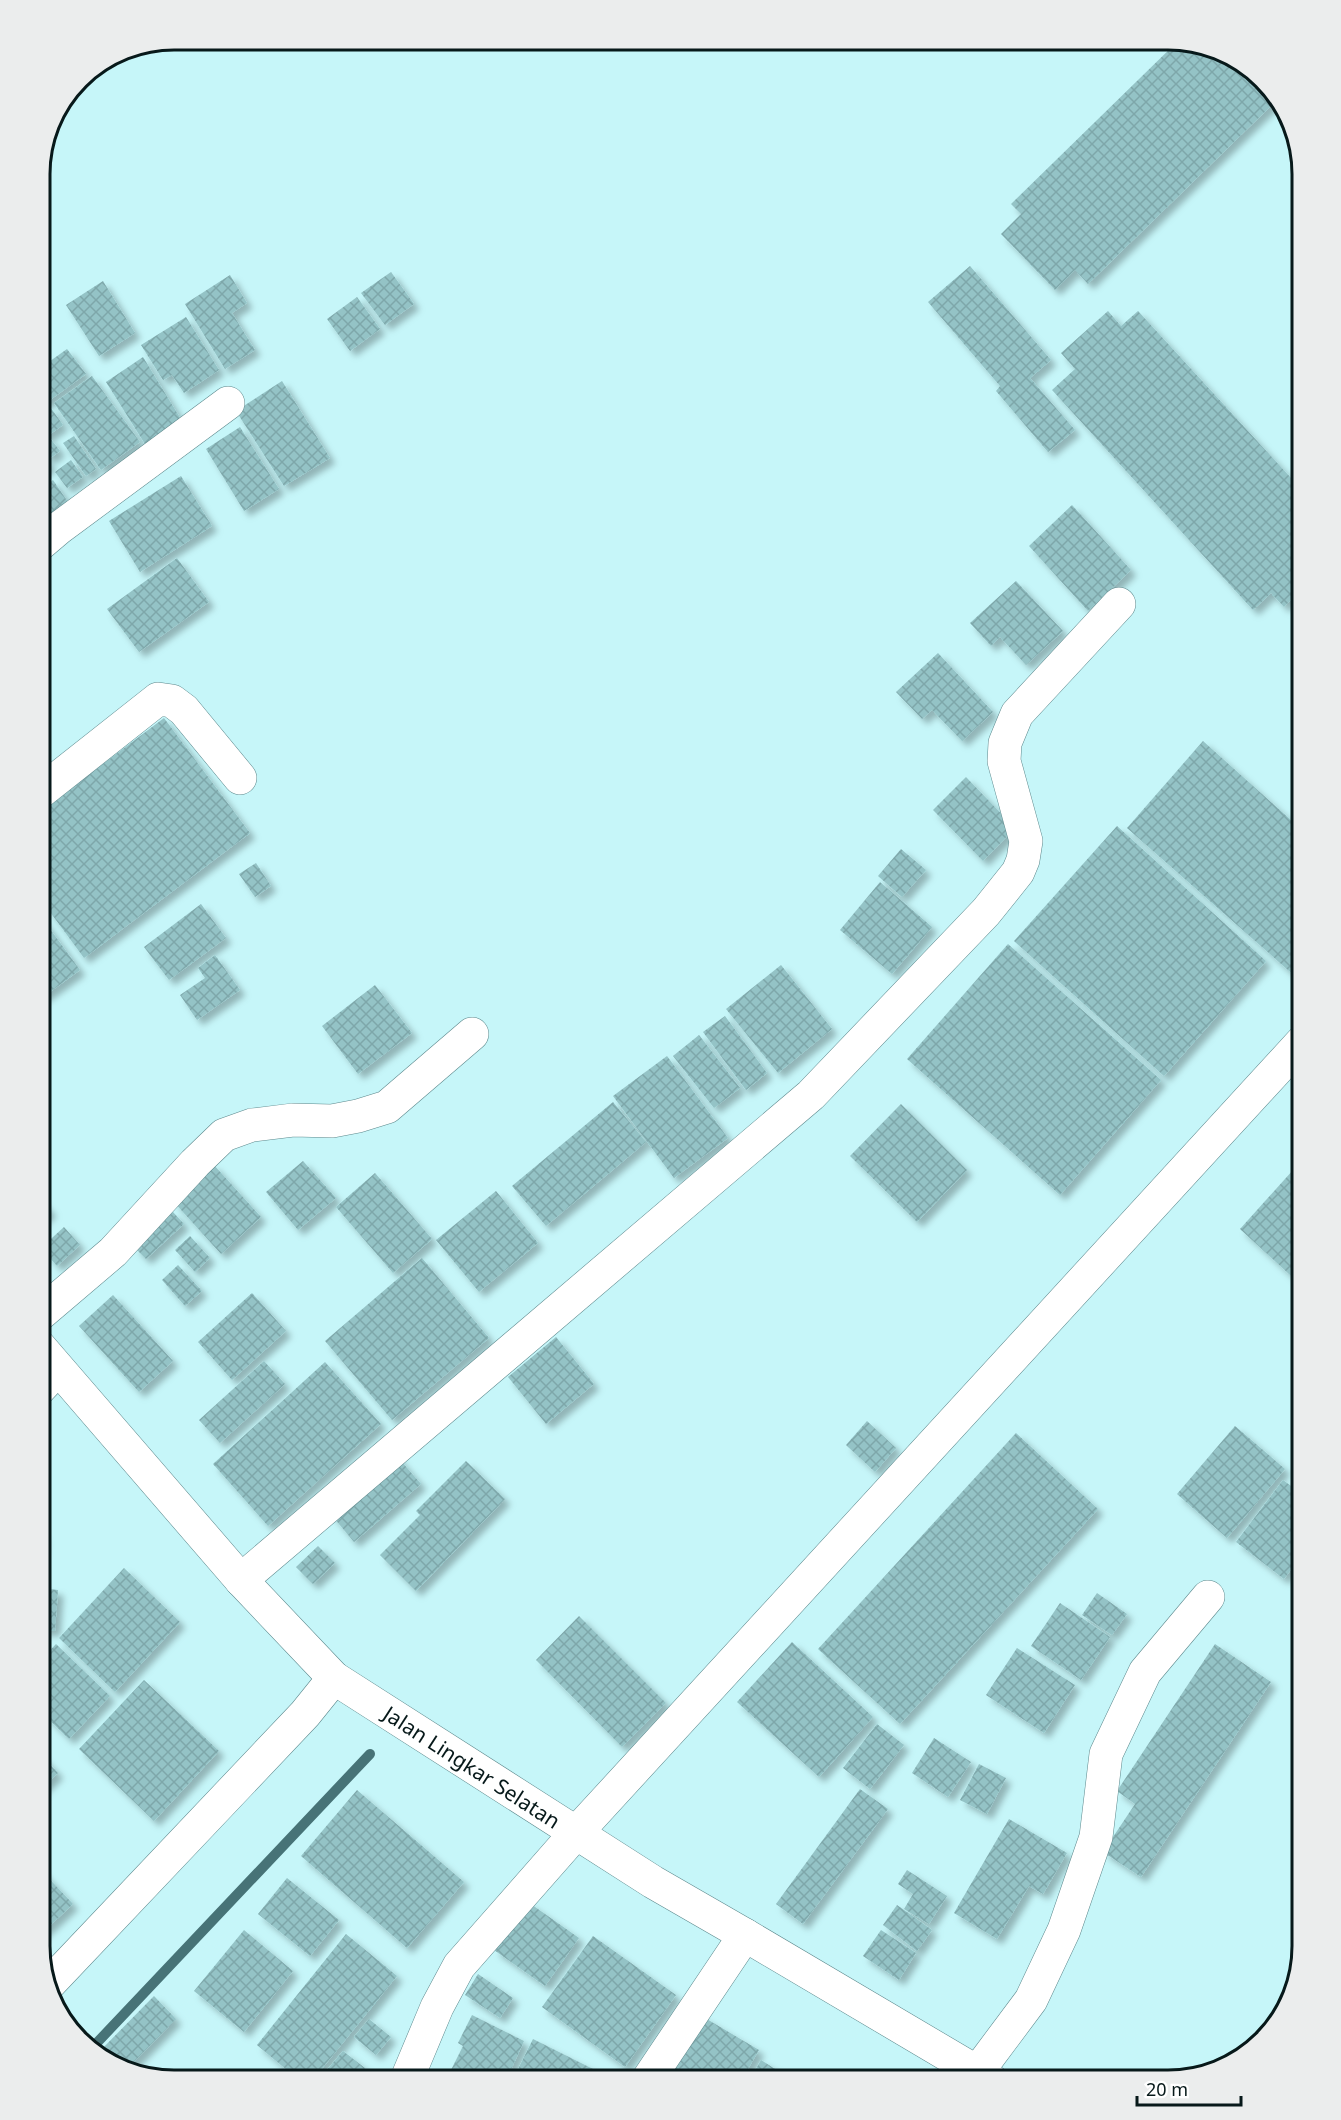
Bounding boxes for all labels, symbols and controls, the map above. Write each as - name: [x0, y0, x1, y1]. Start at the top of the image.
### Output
- street label: Jalan Lingkar Selatan: [377, 1698, 566, 1835]
- scale bar: [1137, 2069, 1240, 2107]
- text: 20 m: [1146, 2077, 1188, 2101]

